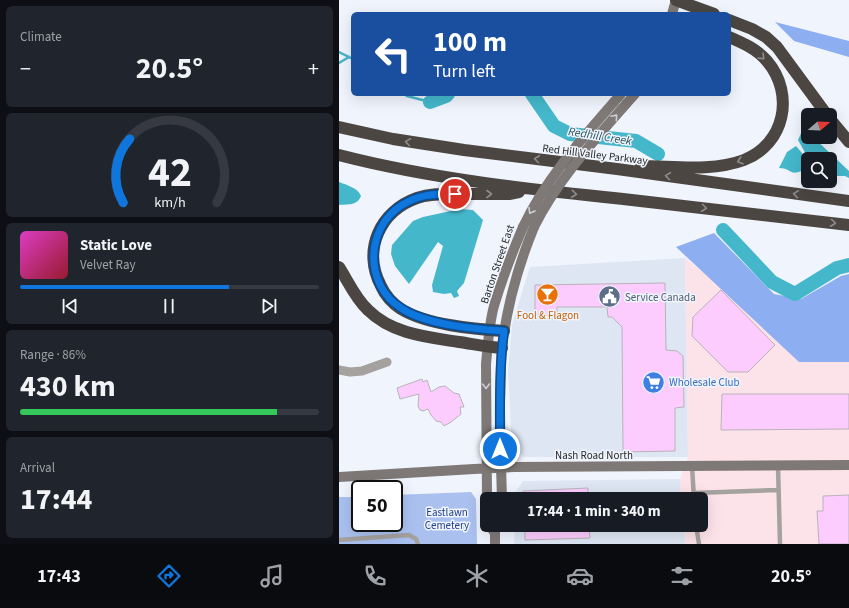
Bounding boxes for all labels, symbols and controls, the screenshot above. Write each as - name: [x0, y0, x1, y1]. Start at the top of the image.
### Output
- text: 100 m: [433, 22, 507, 62]
- text: Climate: [20, 28, 62, 46]
- icon: left: [367, 28, 419, 80]
- text: 20.5°: [136, 47, 203, 90]
- one-way arrow: [757, 52, 765, 59]
- text: −: [20, 53, 31, 85]
- text: +: [308, 53, 319, 85]
- text: Turn left: [433, 59, 495, 84]
- north arrow: [801, 108, 837, 144]
- map controls: [801, 108, 837, 188]
- one-way arrow: [610, 114, 617, 122]
- water label: Redhill Creek: [567, 123, 633, 150]
- one-way arrow: [405, 138, 411, 147]
- street label: Red Hill Valley Parkway: [541, 141, 648, 168]
- text: 42: [148, 143, 191, 203]
- button: search: [801, 152, 837, 188]
- one-way arrow: [534, 155, 540, 164]
- one-way arrow: [736, 156, 743, 165]
- one-way arrow: [665, 172, 671, 181]
- pin: [438, 177, 472, 211]
- icon: arrive: [444, 183, 466, 205]
- one-way arrow: [571, 189, 577, 198]
- one-way arrow: [793, 189, 800, 198]
- one-way arrow: [486, 190, 492, 198]
- text: km/h: [154, 192, 185, 213]
- one-way arrow: [701, 203, 707, 212]
- one-way arrow: [529, 207, 536, 214]
- one-way arrow: [830, 219, 836, 228]
- street label: Barton Street East: [477, 222, 518, 306]
- text: Static Love: [80, 235, 152, 256]
- text: Velvet Ray: [80, 256, 136, 274]
- bar icon: Fool & Flagon: [535, 282, 561, 308]
- public building icon: Service Canada: [596, 284, 622, 310]
- place label: Service Canada: [625, 290, 696, 305]
- icon: previous: [59, 295, 81, 317]
- icon: pause: [158, 295, 180, 317]
- icon: next: [258, 295, 280, 317]
- place label: Fool & Flagon: [517, 308, 579, 323]
- text: Range · 86%: [20, 346, 86, 364]
- text: 430 km: [20, 365, 116, 408]
- supermarket icon: Wholesale Club: [640, 369, 666, 395]
- place label: Wholesale Club: [669, 375, 740, 390]
- one-way arrow: [482, 383, 490, 389]
- position arrow: [479, 428, 521, 470]
- street label: Nash Road North: [555, 448, 633, 463]
- text: Arrival: [20, 459, 55, 477]
- text: 17:44: [20, 478, 92, 521]
- speed limit sign: 50: [351, 480, 403, 532]
- text: 17:44 · 1 min · 340 m: [527, 501, 661, 522]
- park label: Eastlawn Cemetery: [425, 505, 469, 533]
- icon: directions: [155, 562, 183, 590]
- icon: music: [258, 562, 286, 590]
- icon: phone: [361, 562, 389, 590]
- icon: climate: [463, 562, 491, 590]
- icon: car: [566, 562, 594, 590]
- icon: filters: [668, 562, 696, 590]
- text: 17:43: [37, 564, 81, 589]
- text: 20.5°: [771, 564, 812, 589]

